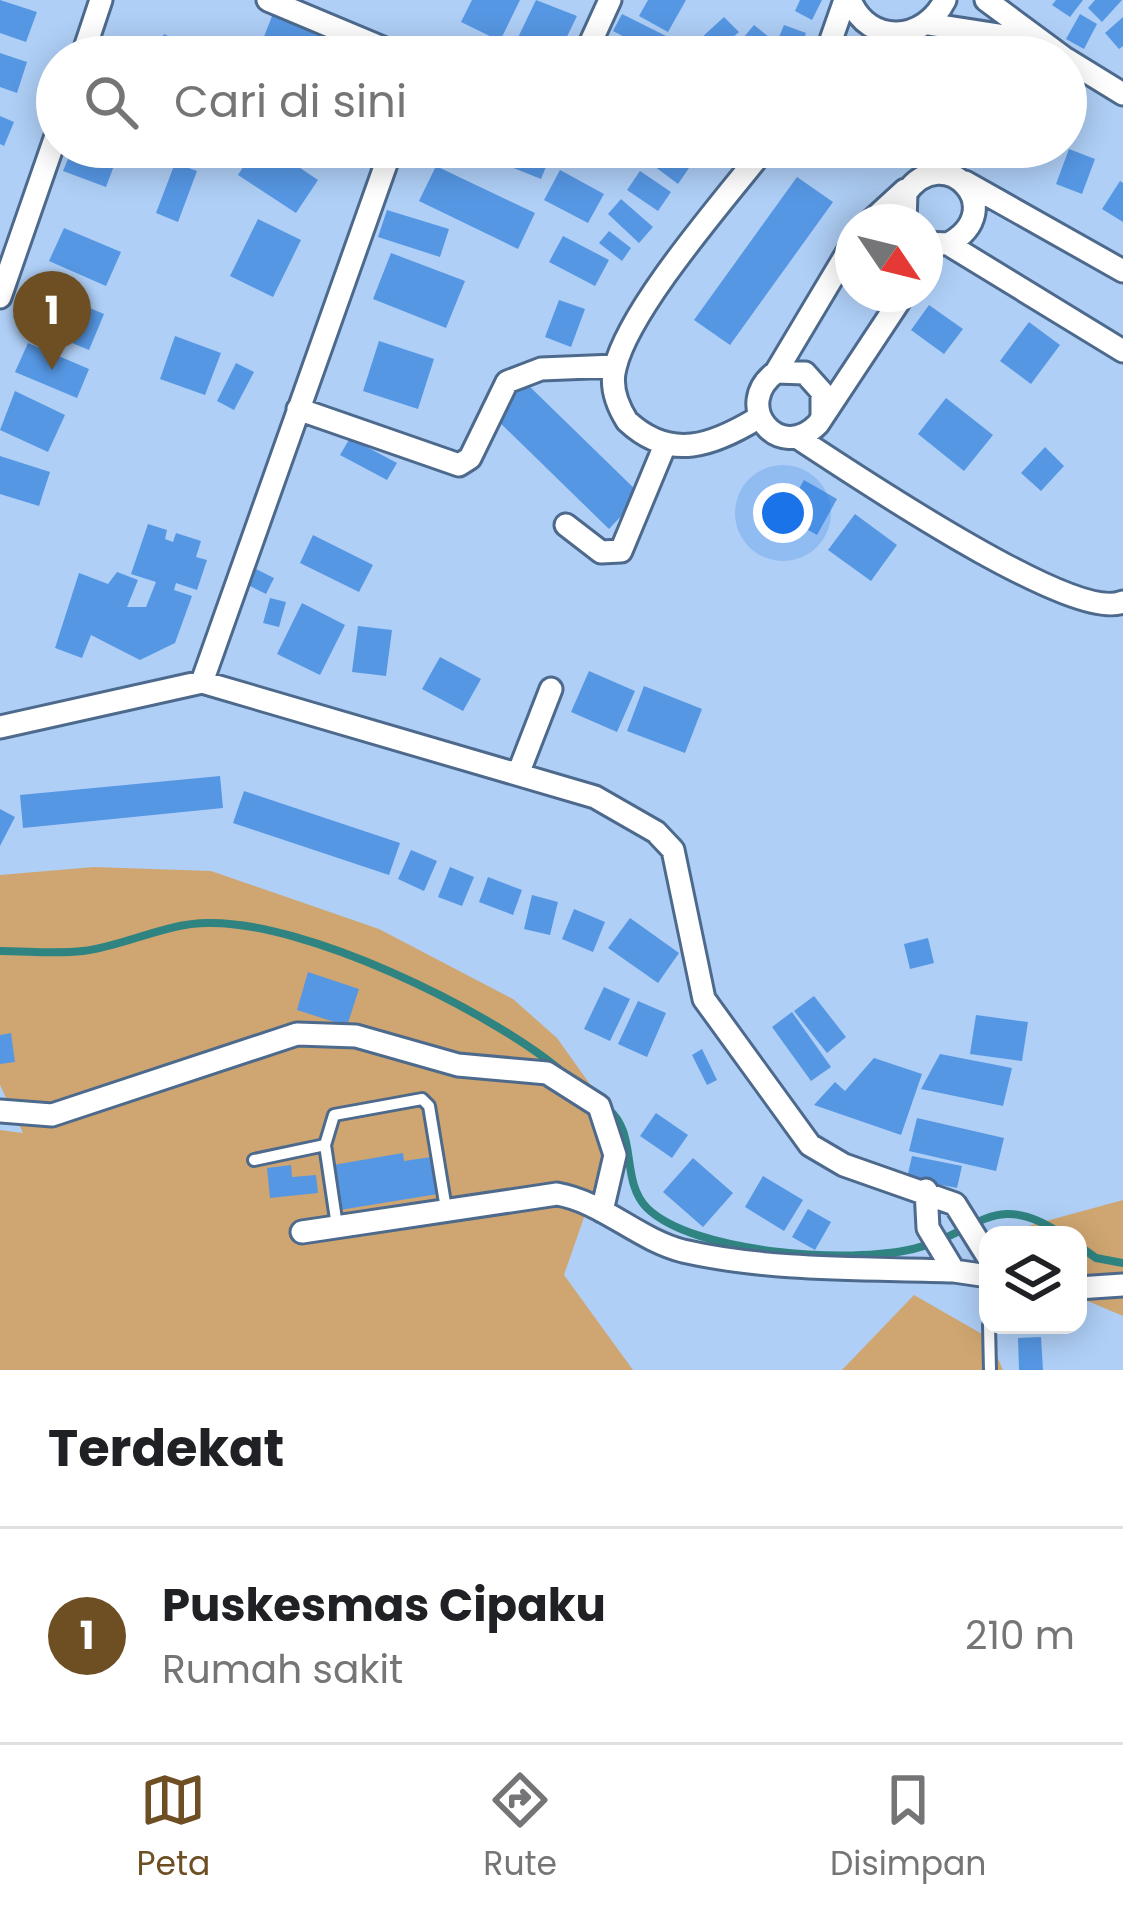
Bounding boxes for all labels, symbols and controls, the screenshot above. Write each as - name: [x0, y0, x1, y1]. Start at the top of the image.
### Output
- search box: [36, 36, 1087, 168]
- icon: search: [78, 69, 144, 135]
- text: Cari di sini: [174, 70, 407, 133]
- north arrow: [835, 204, 943, 312]
- pin: 1: [13, 271, 91, 370]
- your location: [753, 483, 813, 543]
- map controls: [979, 1226, 1087, 1334]
- button: layers: [979, 1226, 1087, 1334]
- text: Terdekat: [48, 1412, 284, 1484]
- text: Puskesmas Cipaku: [162, 1574, 606, 1637]
- text: 1: [80, 1608, 94, 1663]
- text: 210 m: [965, 1608, 1075, 1663]
- text: Rumah sakit: [162, 1642, 403, 1697]
- tab: Peta: [136, 1767, 210, 1889]
- tab: Rute: [483, 1767, 557, 1889]
- tab: Disimpan: [830, 1767, 987, 1889]

